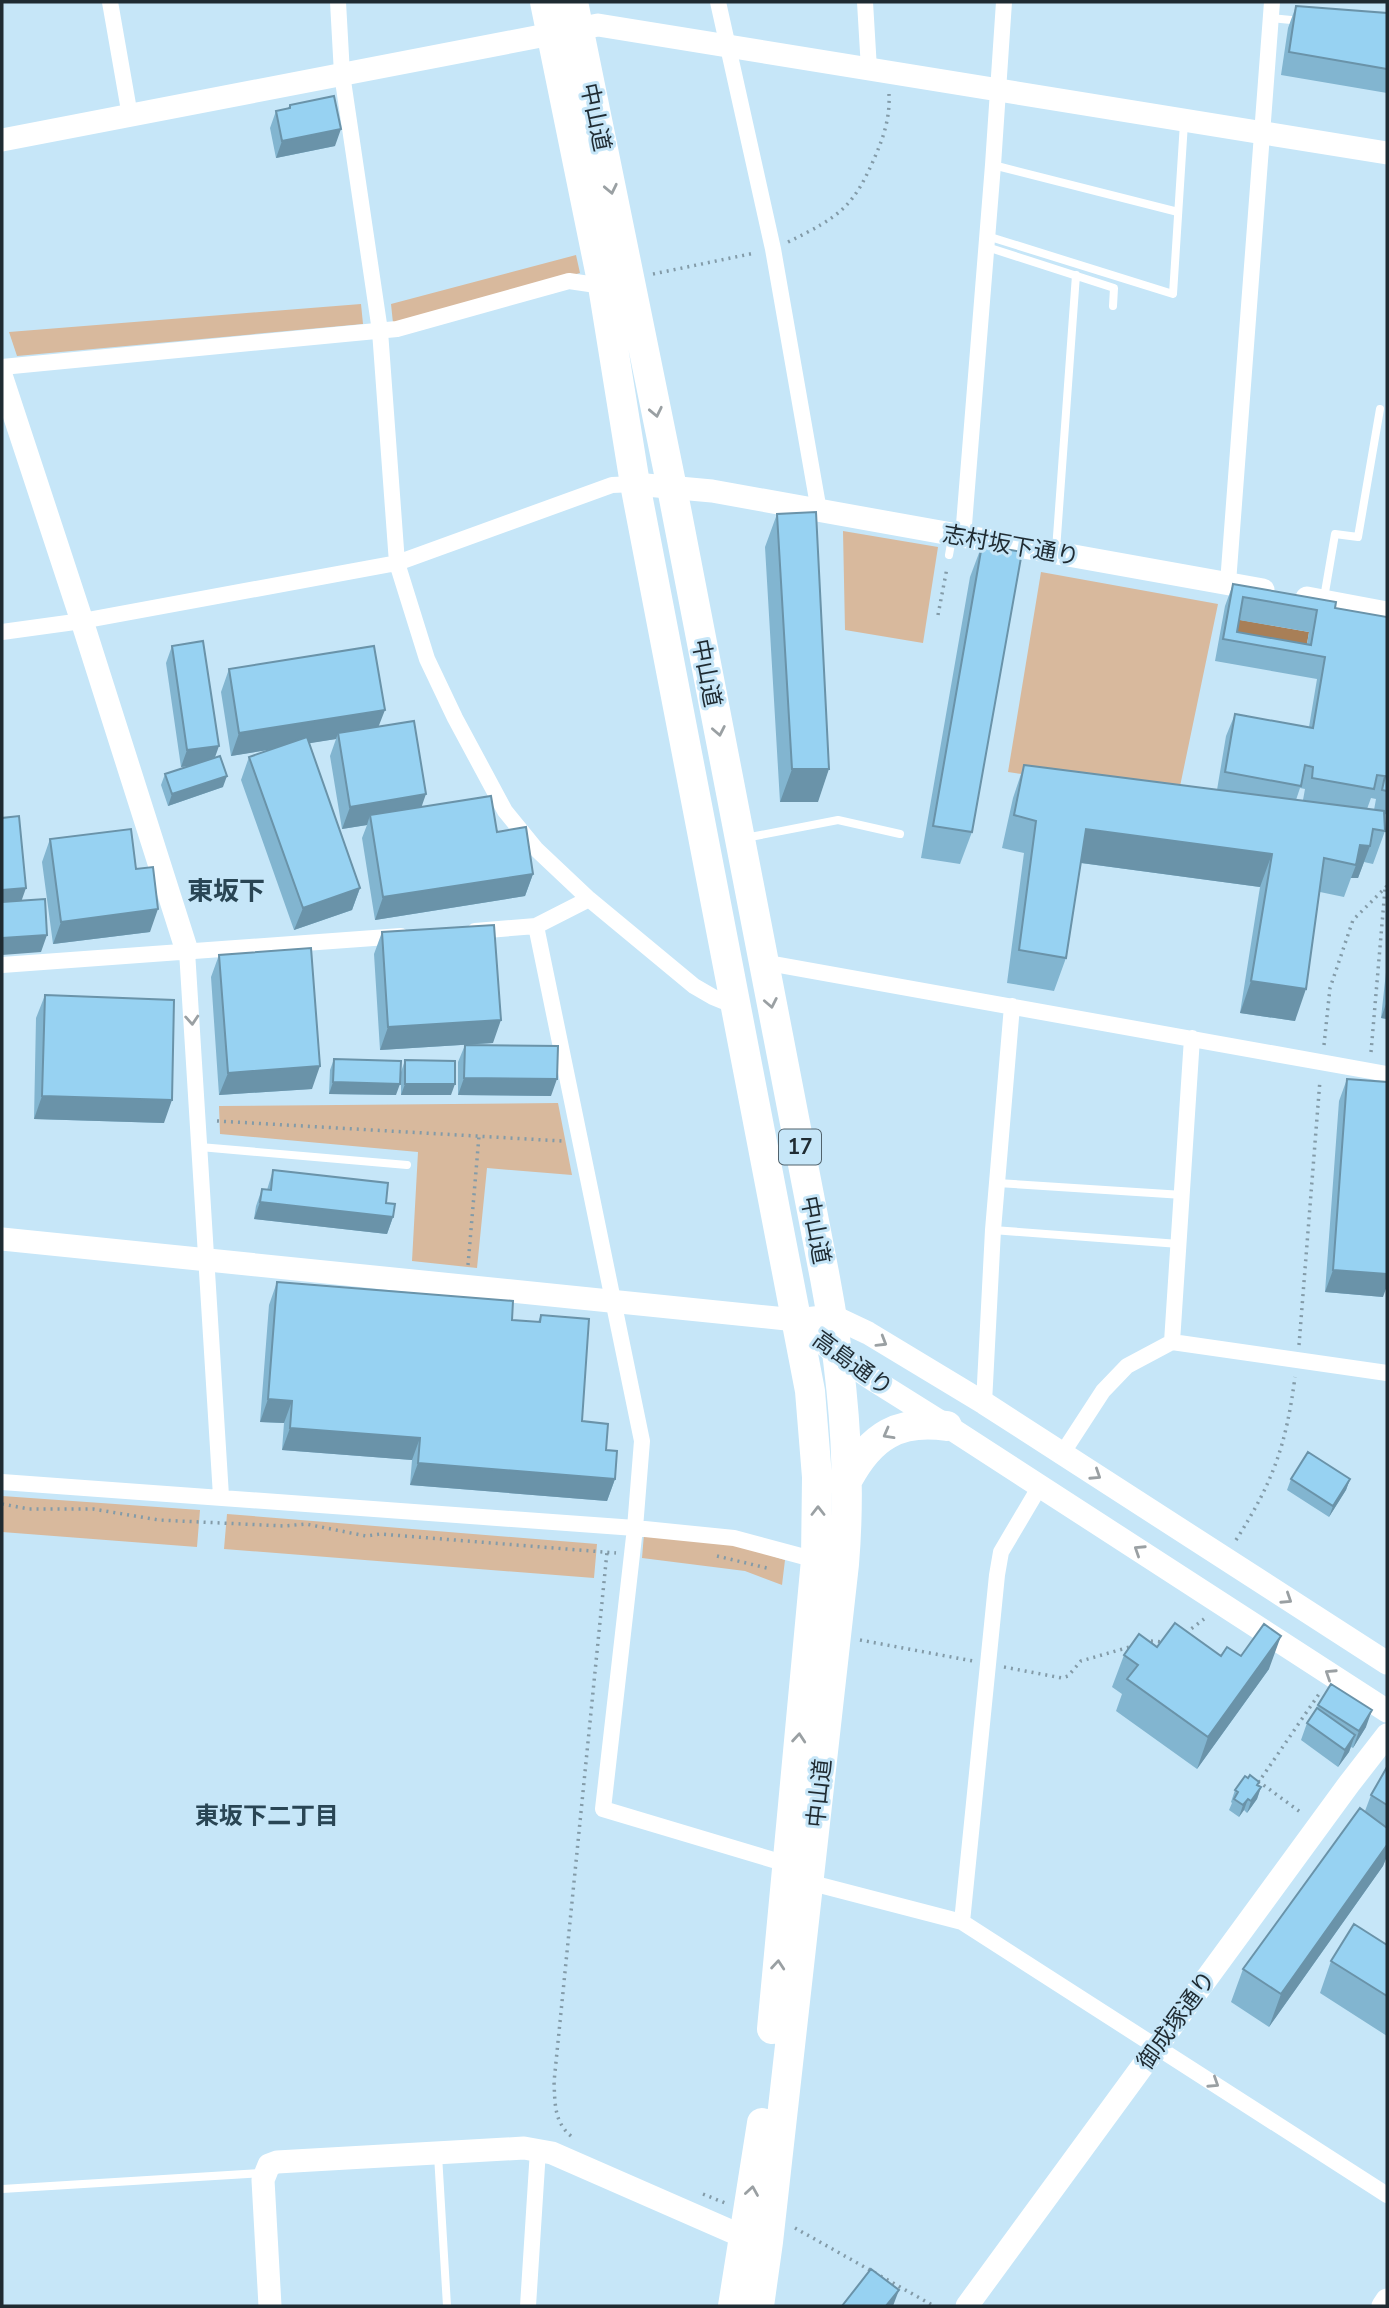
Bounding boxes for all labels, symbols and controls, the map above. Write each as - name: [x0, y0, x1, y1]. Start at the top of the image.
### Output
- street label: 中山道: [573, 80, 618, 154]
- one-way arrow: [602, 183, 617, 195]
- one-way arrow: [648, 406, 663, 418]
- street label: 志村坂下通り: [940, 518, 1082, 573]
- street label: 中山道: [685, 636, 728, 710]
- one-way arrow: [710, 725, 725, 737]
- district label: 東坂下: [187, 874, 265, 909]
- one-way arrow: [763, 997, 778, 1009]
- one-way arrow: [184, 1014, 199, 1025]
- road number: 17: [779, 1130, 821, 1164]
- street label: 中山道: [794, 1193, 837, 1267]
- street label: 高島通り: [806, 1324, 899, 1403]
- one-way arrow: [875, 1333, 888, 1346]
- one-way arrow: [883, 1426, 895, 1439]
- one-way arrow: [1088, 1467, 1101, 1480]
- one-way arrow: [810, 1506, 826, 1516]
- one-way arrow: [1134, 1546, 1147, 1559]
- one-way arrow: [1279, 1590, 1292, 1603]
- one-way arrow: [1325, 1670, 1338, 1683]
- one-way arrow: [791, 1732, 806, 1744]
- street label: 中山道: [800, 1757, 839, 1829]
- district label: 東坂下二丁目: [195, 1800, 339, 1832]
- one-way arrow: [770, 1959, 785, 1970]
- street label: 御成塚通り: [1130, 1965, 1223, 2076]
- one-way arrow: [1207, 2075, 1220, 2088]
- one-way arrow: [744, 2185, 759, 2196]

